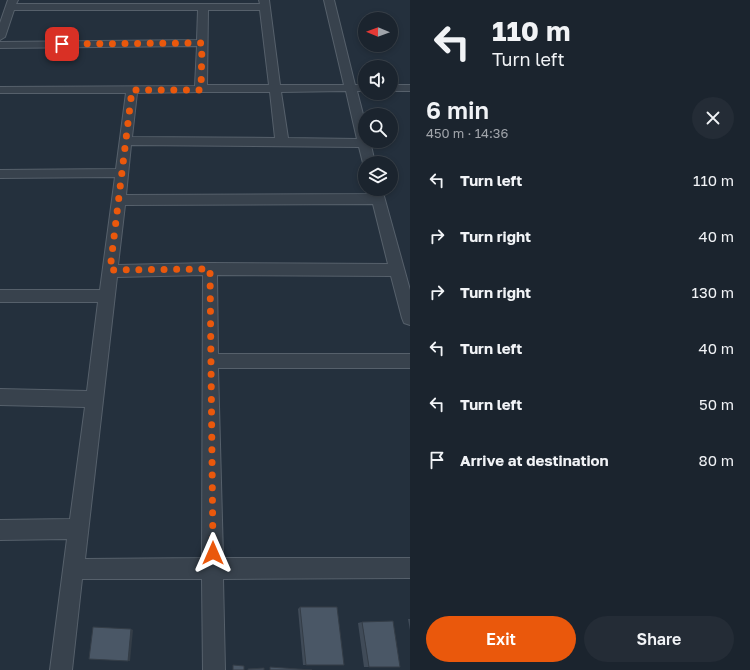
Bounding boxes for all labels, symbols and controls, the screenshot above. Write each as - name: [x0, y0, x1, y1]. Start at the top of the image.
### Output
- north arrow: [358, 12, 398, 52]
- map controls: [358, 12, 398, 196]
- text: 110 m: [492, 14, 571, 47]
- icon: left: [426, 16, 478, 68]
- pin: [45, 27, 79, 61]
- icon: arrive: [51, 33, 73, 55]
- text: Turn left: [492, 48, 565, 70]
- button: sound: [358, 60, 398, 100]
- text: 6 min: [426, 95, 489, 124]
- button: close: [692, 97, 734, 139]
- button: search: [358, 108, 398, 148]
- text: 450 m · 14:36: [426, 125, 508, 141]
- button: layers: [358, 156, 398, 196]
- icon: left: [426, 169, 448, 191]
- text: Turn left: [460, 171, 522, 189]
- text: 110 m: [693, 171, 734, 189]
- icon: right: [426, 225, 448, 247]
- text: Turn right: [460, 227, 531, 245]
- text: 40 m: [699, 227, 734, 245]
- icon: right: [426, 281, 448, 303]
- text: Turn right: [460, 283, 531, 301]
- text: 130 m: [692, 283, 734, 301]
- icon: left: [426, 337, 448, 359]
- text: Turn left: [460, 339, 522, 357]
- text: 40 m: [699, 339, 734, 357]
- icon: left: [426, 393, 448, 415]
- text: Turn left: [460, 395, 522, 413]
- text: 50 m: [699, 395, 734, 413]
- icon: arrive: [426, 449, 448, 471]
- text: Arrive at destination: [460, 451, 609, 469]
- text: 80 m: [699, 451, 734, 469]
- position arrow: [192, 532, 234, 574]
- button: Exit: [426, 616, 576, 662]
- button: Share: [584, 616, 734, 662]

